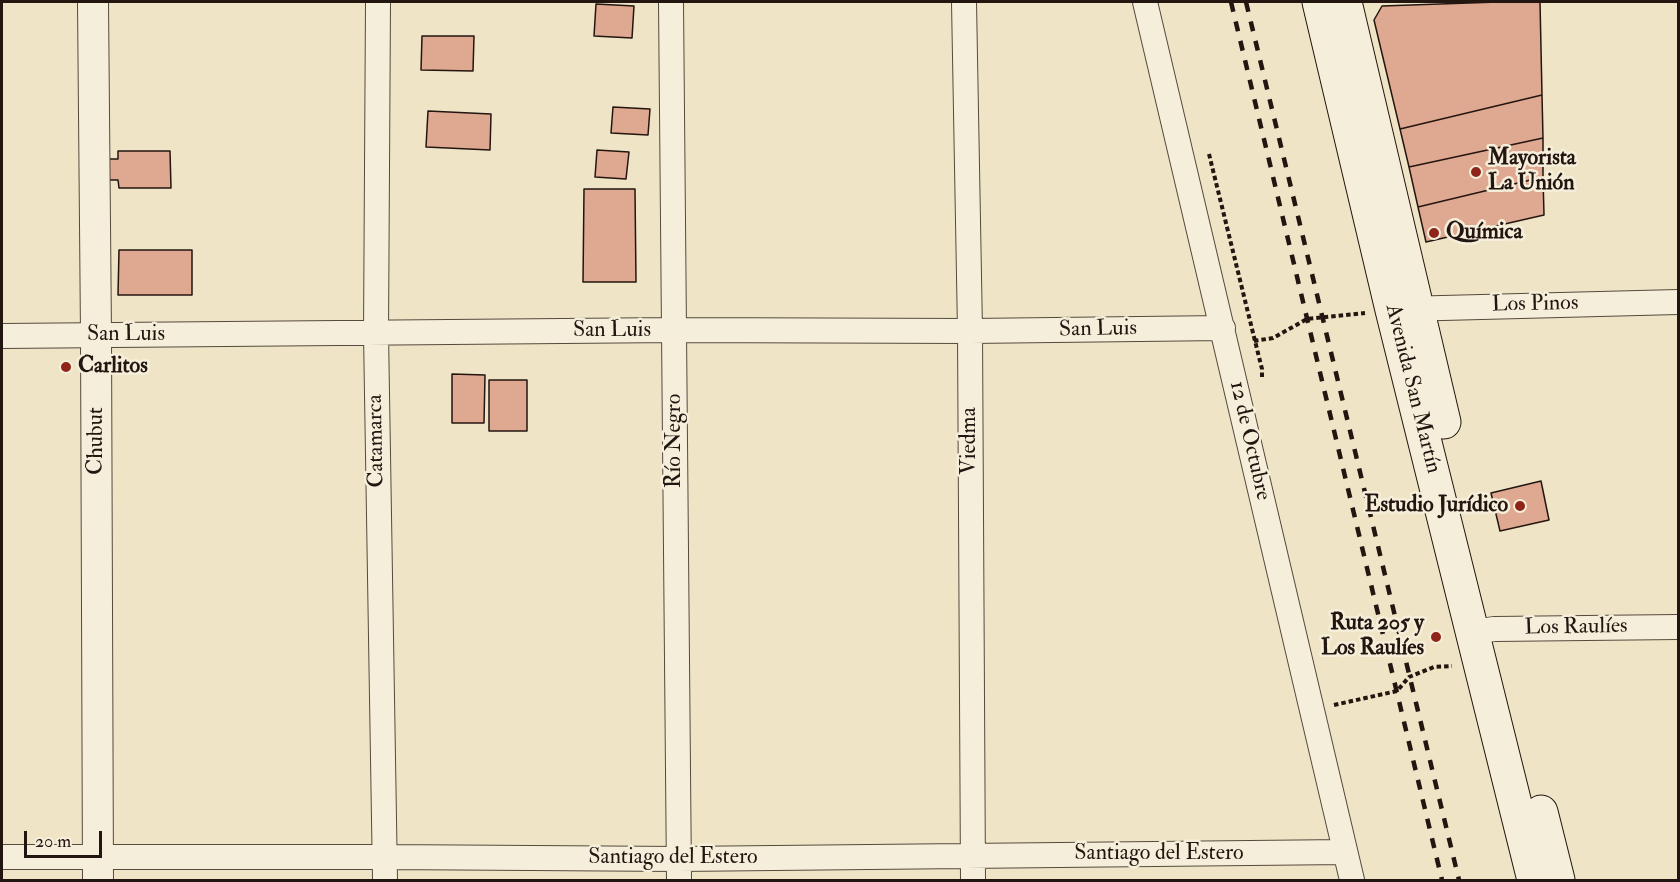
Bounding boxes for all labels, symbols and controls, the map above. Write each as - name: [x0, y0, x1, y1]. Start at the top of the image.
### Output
- place label: Mayorista La Unión: [1488, 146, 1576, 198]
- marker: Mayorista La Unión: [1469, 165, 1483, 179]
- place label: Química: [1446, 220, 1523, 246]
- marker: Química: [1427, 226, 1441, 240]
- street label: Los Pinos: [1491, 291, 1579, 319]
- street label: Avenida San Martín: [1378, 302, 1446, 476]
- street label: San Luis: [1059, 316, 1137, 344]
- street label: San Luis: [573, 318, 651, 344]
- street label: San Luis: [87, 322, 165, 348]
- place label: Carlitos: [78, 354, 148, 380]
- marker: Carlitos: [59, 360, 73, 374]
- street label: 12 de Octubre: [1222, 379, 1276, 503]
- street label: Catamarca: [363, 394, 391, 488]
- street label: Río Negro: [662, 394, 688, 488]
- street label: Chubut: [84, 407, 110, 475]
- street label: Viedma: [957, 407, 983, 475]
- place label: Estudio Jurídico: [1365, 493, 1508, 519]
- marker: Estudio Jurídico: [1513, 499, 1527, 513]
- place label: Ruta 205 y Los Raulíes: [1321, 611, 1424, 662]
- street label: Los Raulíes: [1524, 614, 1628, 642]
- marker: Ruta 205 y Los Raulíes: [1429, 630, 1443, 644]
- scale bar: [27, 819, 105, 857]
- text: 20 m: [35, 830, 71, 853]
- street label: Santiago del Estero: [1074, 841, 1244, 867]
- street label: Santiago del Estero: [588, 845, 758, 871]

